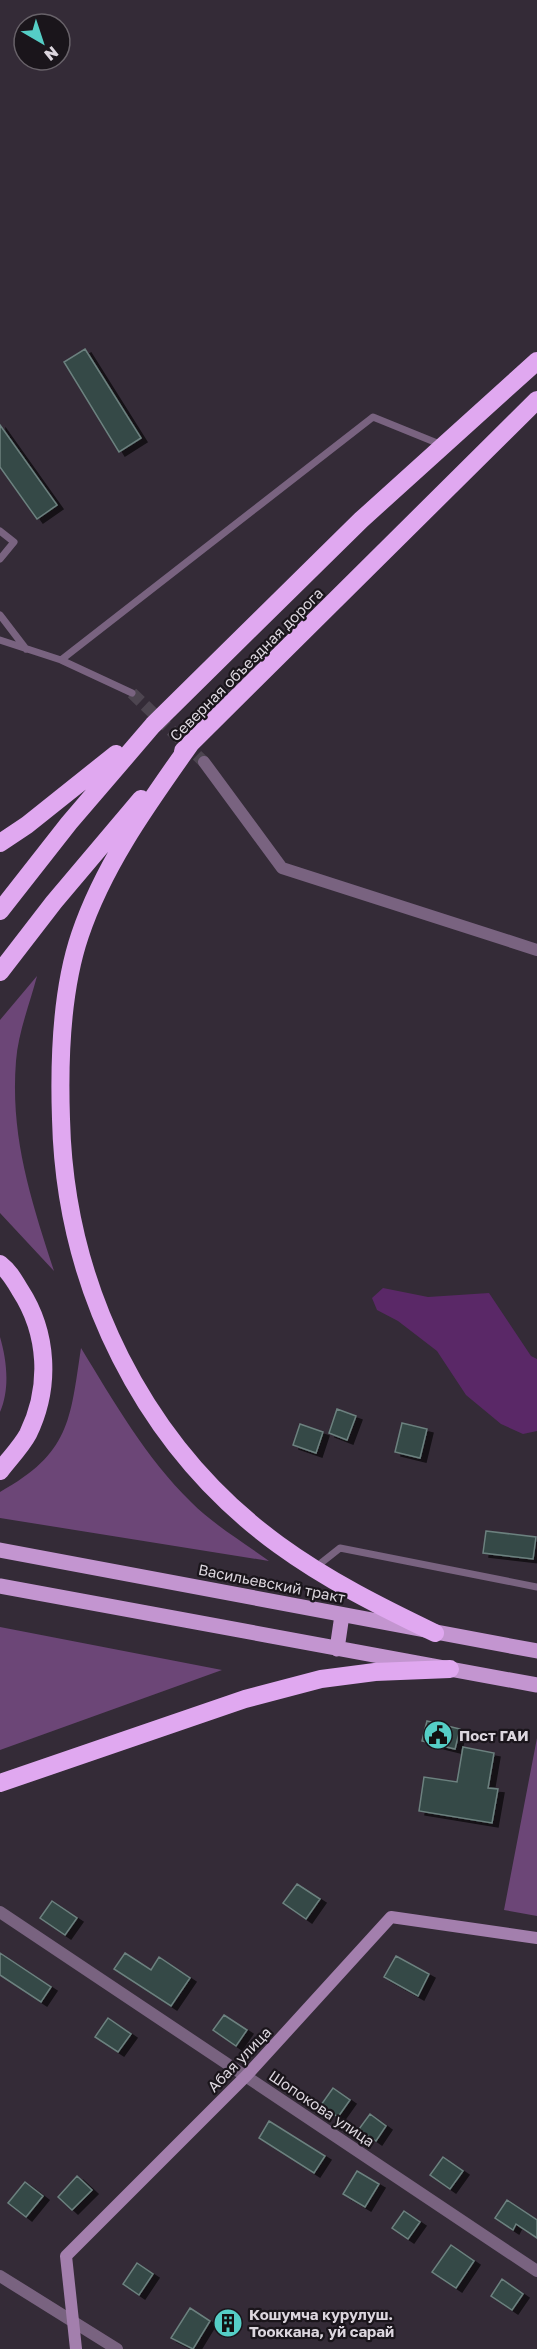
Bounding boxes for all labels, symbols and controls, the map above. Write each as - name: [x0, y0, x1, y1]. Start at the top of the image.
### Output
- north arrow: [12, 12, 72, 72]
- text: N: [40, 42, 62, 65]
- street label: Северная объездная дорога: [166, 584, 326, 744]
- street label: Васильевский тракт: [197, 1560, 348, 1606]
- public building icon: Пост ГАИ: [422, 1719, 454, 1751]
- place label: Пост ГАИ: [459, 1726, 529, 1744]
- street label: Абая улица: [204, 2023, 274, 2095]
- street label: Шопокова улица: [266, 2066, 378, 2150]
- place label: Кошумча курулуш. Тооккана, уй сарай: [249, 2305, 394, 2340]
- building icon: Кошумча курулуш. Тооккана, уй сарай: [212, 2307, 244, 2339]

